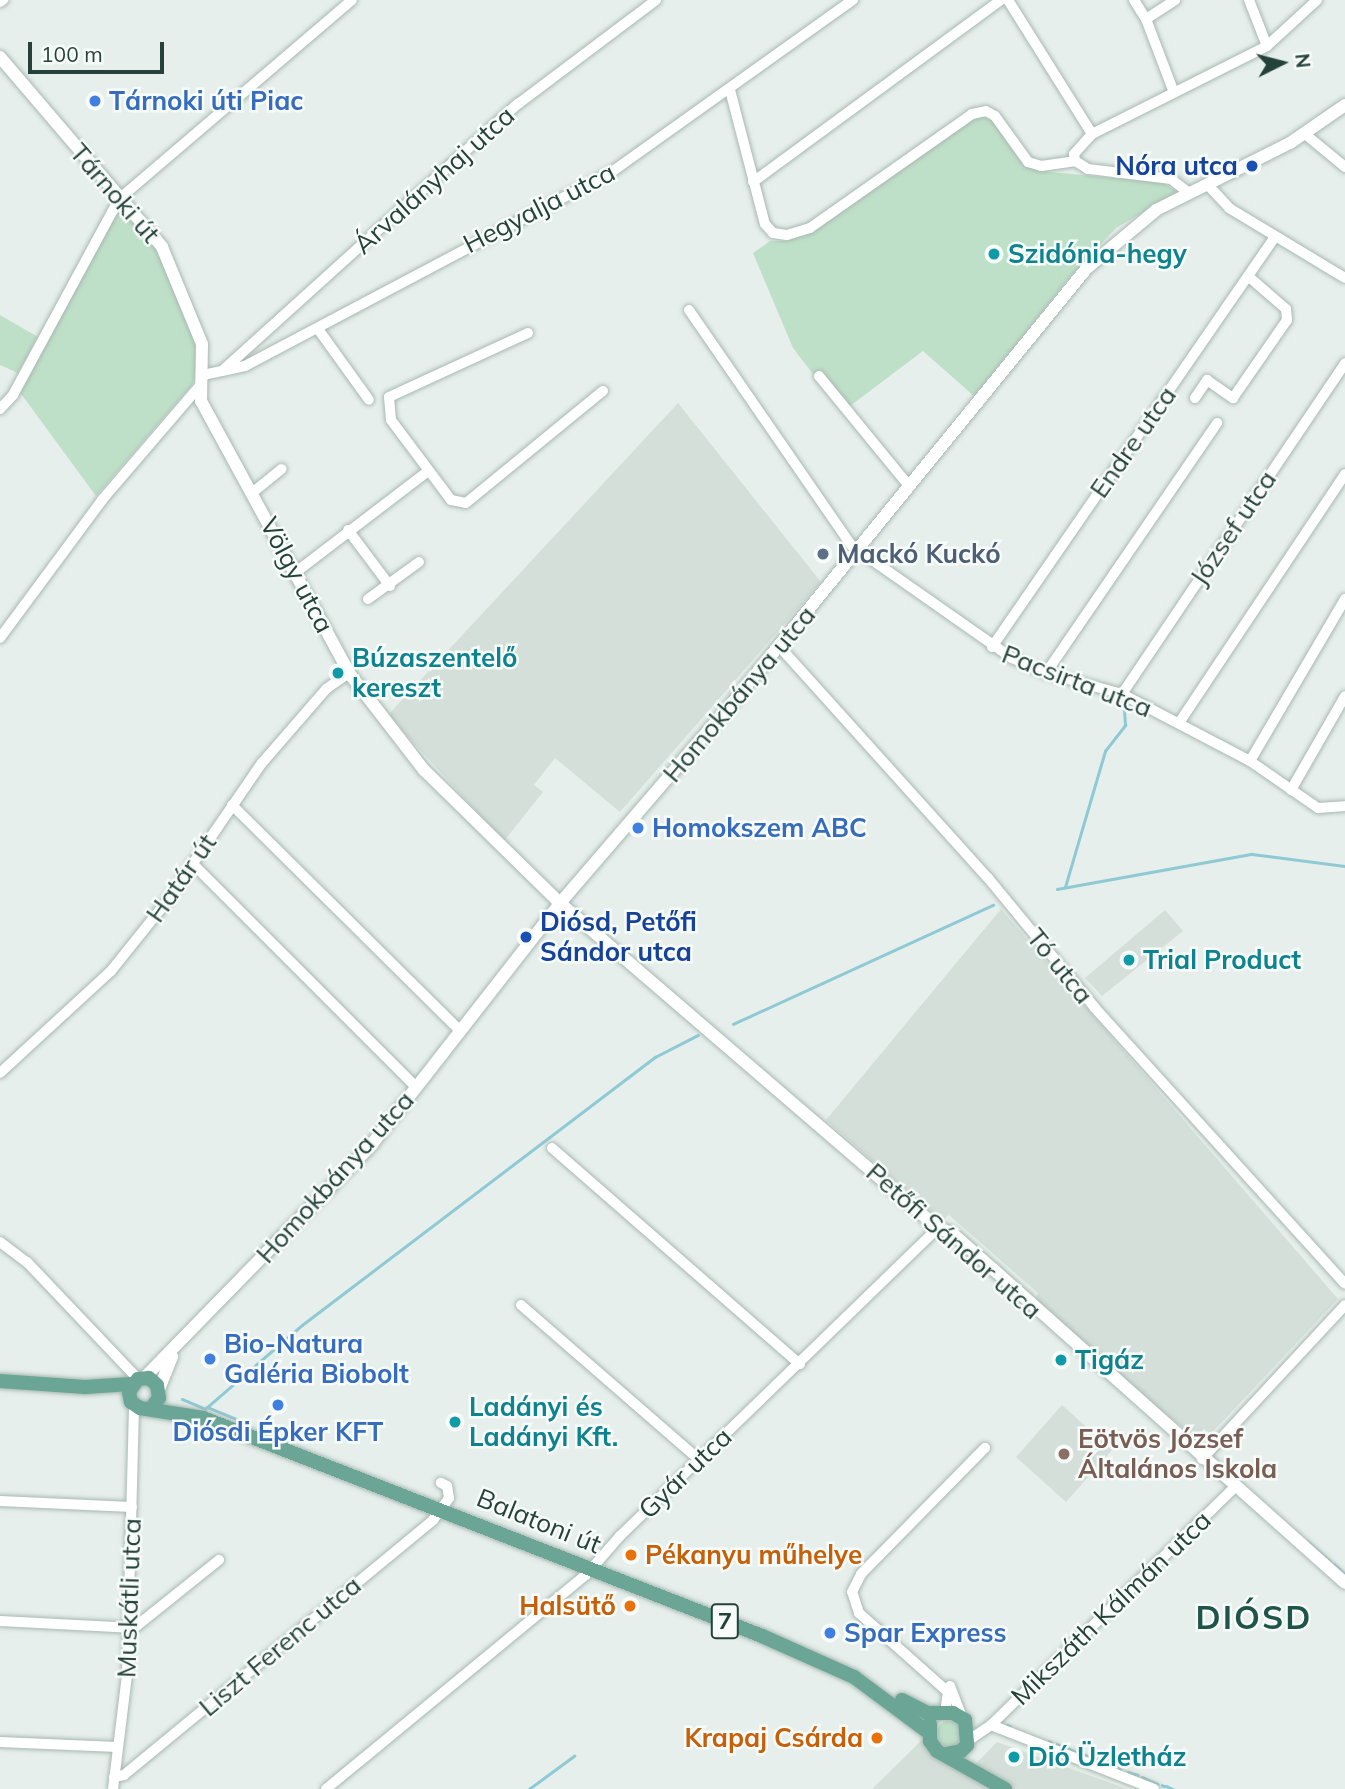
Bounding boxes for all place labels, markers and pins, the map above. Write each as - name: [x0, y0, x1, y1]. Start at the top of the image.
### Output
- place label: Tárnoki úti Piac: [109, 85, 303, 117]
- marker: Tárnoki úti Piac: [87, 93, 103, 109]
- place label: Nóra utca: [1115, 150, 1238, 182]
- marker: Nóra utca: [1244, 158, 1260, 174]
- place label: Szidónia-hegy: [1008, 238, 1187, 270]
- marker: Szidónia-hegy: [986, 246, 1002, 262]
- place label: Mackó Kuckó: [837, 538, 1001, 570]
- marker: Mackó Kuckó: [815, 546, 831, 562]
- place label: Búzaszentelő kereszt: [352, 642, 517, 704]
- marker: Búzaszentelő kereszt: [330, 665, 346, 681]
- place label: Homokszem ABC: [652, 812, 867, 844]
- marker: Homokszem ABC: [630, 820, 646, 836]
- place label: Diósd, Petőfi Sándor utca: [540, 906, 697, 968]
- marker: Diósd, Petőfi Sándor utca: [518, 929, 534, 945]
- place label: Trial Product: [1143, 944, 1301, 976]
- marker: Trial Product: [1121, 952, 1137, 968]
- place label: Bio-Natura Galéria Biobolt: [224, 1328, 409, 1390]
- place label: Tigáz: [1075, 1344, 1144, 1376]
- marker: Bio-Natura Galéria Biobolt: [202, 1351, 218, 1367]
- marker: Tigáz: [1053, 1352, 1069, 1368]
- place label: Ladányi és Ladányi Kft.: [469, 1391, 618, 1452]
- marker: Diósdi Épker KFT: [270, 1397, 286, 1413]
- marker: Ladányi és Ladányi Kft.: [447, 1414, 463, 1430]
- place label: Diósdi Épker KFT: [173, 1416, 383, 1448]
- place label: Eötvös József Általános Iskola: [1078, 1423, 1277, 1484]
- marker: Eötvös József Általános Iskola: [1056, 1446, 1072, 1462]
- place label: Pékanyu műhelye: [645, 1539, 862, 1571]
- marker: Pékanyu műhelye: [623, 1547, 639, 1563]
- place label: Halsütő: [519, 1590, 616, 1622]
- marker: Halsütő: [622, 1598, 638, 1614]
- place label: Spar Express: [844, 1617, 1007, 1649]
- marker: Spar Express: [822, 1625, 838, 1641]
- place label: Krapaj Csárda: [684, 1722, 863, 1754]
- marker: Krapaj Csárda: [869, 1730, 885, 1746]
- place label: Dió Üzletház: [1028, 1741, 1186, 1773]
- marker: Dió Üzletház: [1006, 1749, 1022, 1765]

